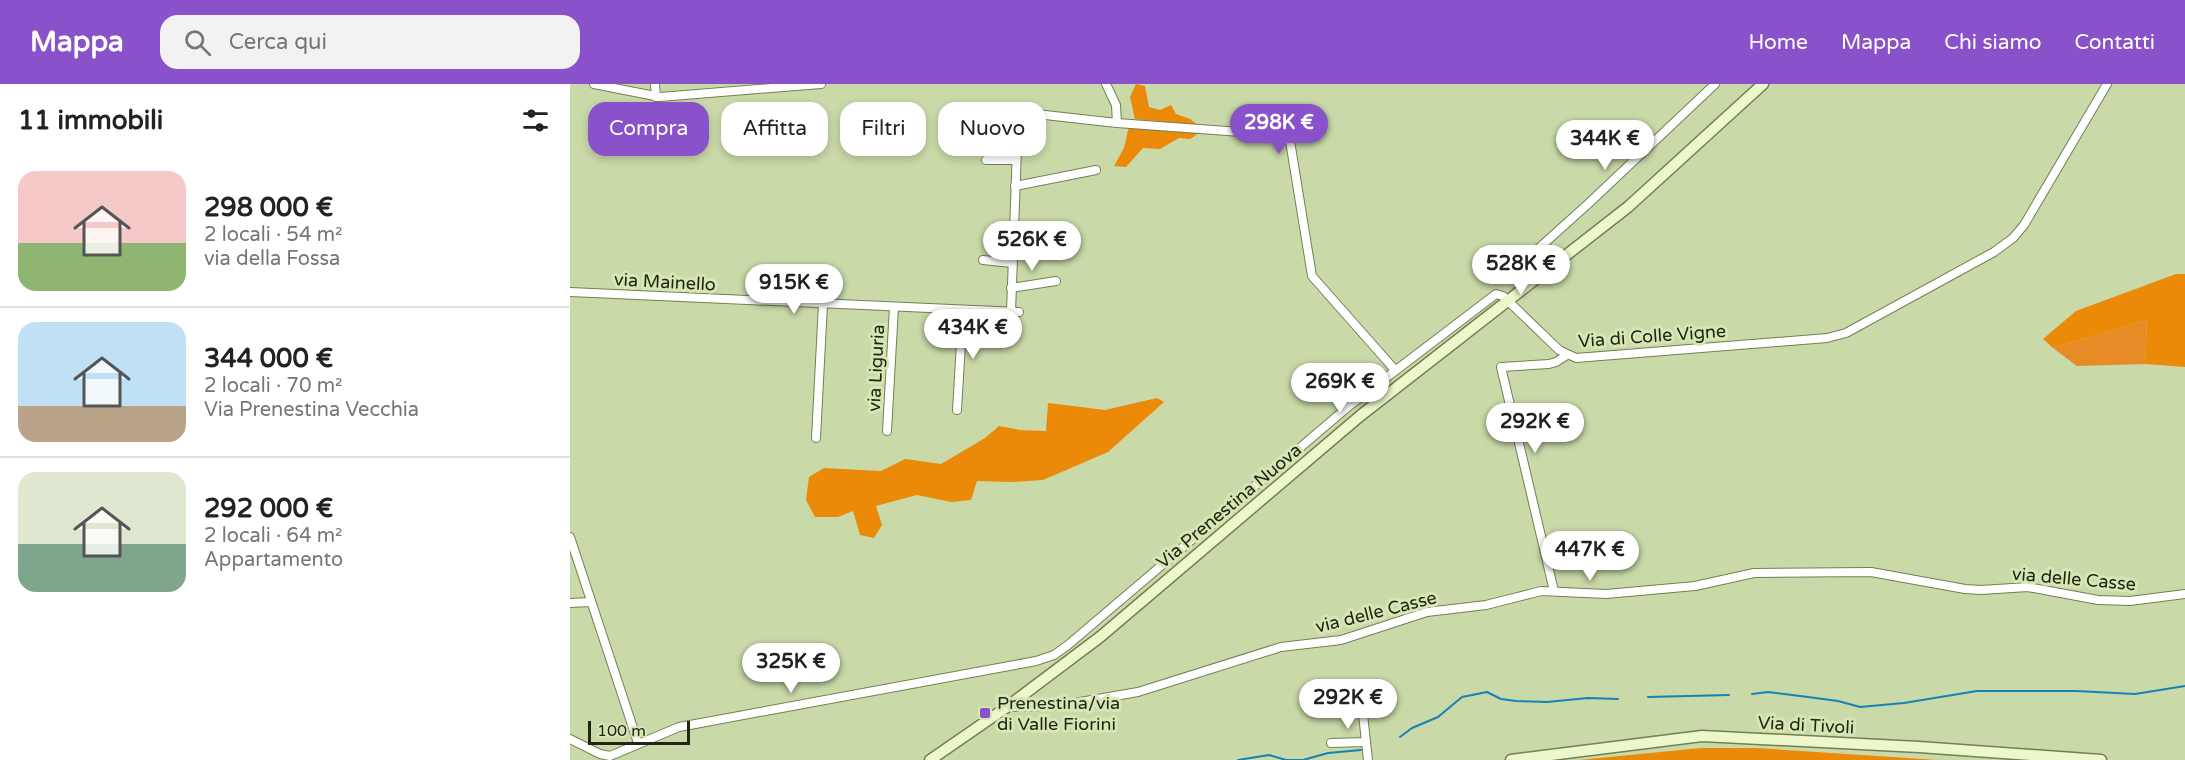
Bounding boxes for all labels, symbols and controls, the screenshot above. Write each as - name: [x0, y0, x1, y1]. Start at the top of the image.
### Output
- search box: [160, 15, 580, 69]
- text: Mappa: [30, 25, 124, 59]
- icon: search: [181, 26, 214, 59]
- text: Cerca qui: [229, 29, 327, 55]
- text: Home: [1748, 30, 1808, 55]
- text: Mappa: [1841, 30, 1911, 55]
- text: Chi siamo: [1944, 30, 2042, 55]
- text: Contatti: [2075, 30, 2155, 55]
- chip: Compra: [588, 102, 709, 156]
- chip: Affitta: [721, 102, 828, 156]
- chip: Filtri: [840, 102, 926, 156]
- chip: Nuovo: [938, 102, 1046, 156]
- icon: filters: [519, 104, 552, 137]
- pin: 298K €: [1230, 104, 1328, 155]
- text: 11 immobili: [18, 105, 163, 136]
- text: 298K €: [1244, 111, 1314, 135]
- pin: 344K €: [1556, 120, 1654, 171]
- text: 344K €: [1570, 127, 1640, 151]
- text: 298 000 €: [204, 192, 333, 223]
- icon: home: [66, 195, 138, 267]
- pin: 526K €: [983, 221, 1081, 272]
- text: 2 locali · 54 m²: [204, 223, 342, 247]
- text: 526K €: [997, 228, 1067, 252]
- pin: 528K €: [1472, 245, 1570, 296]
- text: via della Fossa: [204, 247, 340, 271]
- text: 528K €: [1486, 252, 1556, 276]
- pin: 915K €: [745, 264, 843, 315]
- street label: via Mainello: [614, 268, 716, 296]
- text: 915K €: [759, 271, 829, 295]
- pin: 434K €: [924, 309, 1022, 360]
- text: 434K €: [938, 316, 1008, 340]
- street label: Via di Colle Vigne: [1577, 320, 1727, 352]
- street label: via Liguria: [863, 324, 889, 412]
- text: 344 000 €: [204, 343, 333, 374]
- icon: home: [66, 346, 138, 418]
- pin: 269K €: [1291, 363, 1389, 414]
- text: 269K €: [1305, 370, 1375, 394]
- text: 2 locali · 70 m²: [204, 374, 342, 398]
- text: Via Prenestina Vecchia: [204, 398, 419, 422]
- pin: 292K €: [1486, 403, 1584, 454]
- text: 292K €: [1500, 410, 1570, 434]
- street label: Via Prenestina Nuova: [1152, 439, 1306, 573]
- text: 292 000 €: [204, 493, 333, 524]
- icon: home: [66, 496, 138, 568]
- text: 2 locali · 64 m²: [204, 524, 342, 548]
- pin: 447K €: [1541, 531, 1639, 582]
- text: 447K €: [1555, 538, 1625, 562]
- text: Appartamento: [204, 548, 343, 572]
- street label: via delle Casse: [2011, 563, 2137, 595]
- street label: via delle Casse: [1313, 586, 1439, 638]
- pin: 325K €: [742, 643, 840, 694]
- text: 325K €: [756, 650, 826, 674]
- pin: 292K €: [1299, 679, 1397, 730]
- text: 292K €: [1313, 686, 1383, 710]
- place label: Prenestina/via di Valle Fiorini: [997, 692, 1120, 735]
- marker: Prenestina/via di Valle Fiorini: [978, 706, 992, 720]
- street label: Via di Tivoli: [1757, 711, 1855, 739]
- scale bar: [588, 718, 690, 746]
- text: 100 m: [597, 721, 646, 741]

